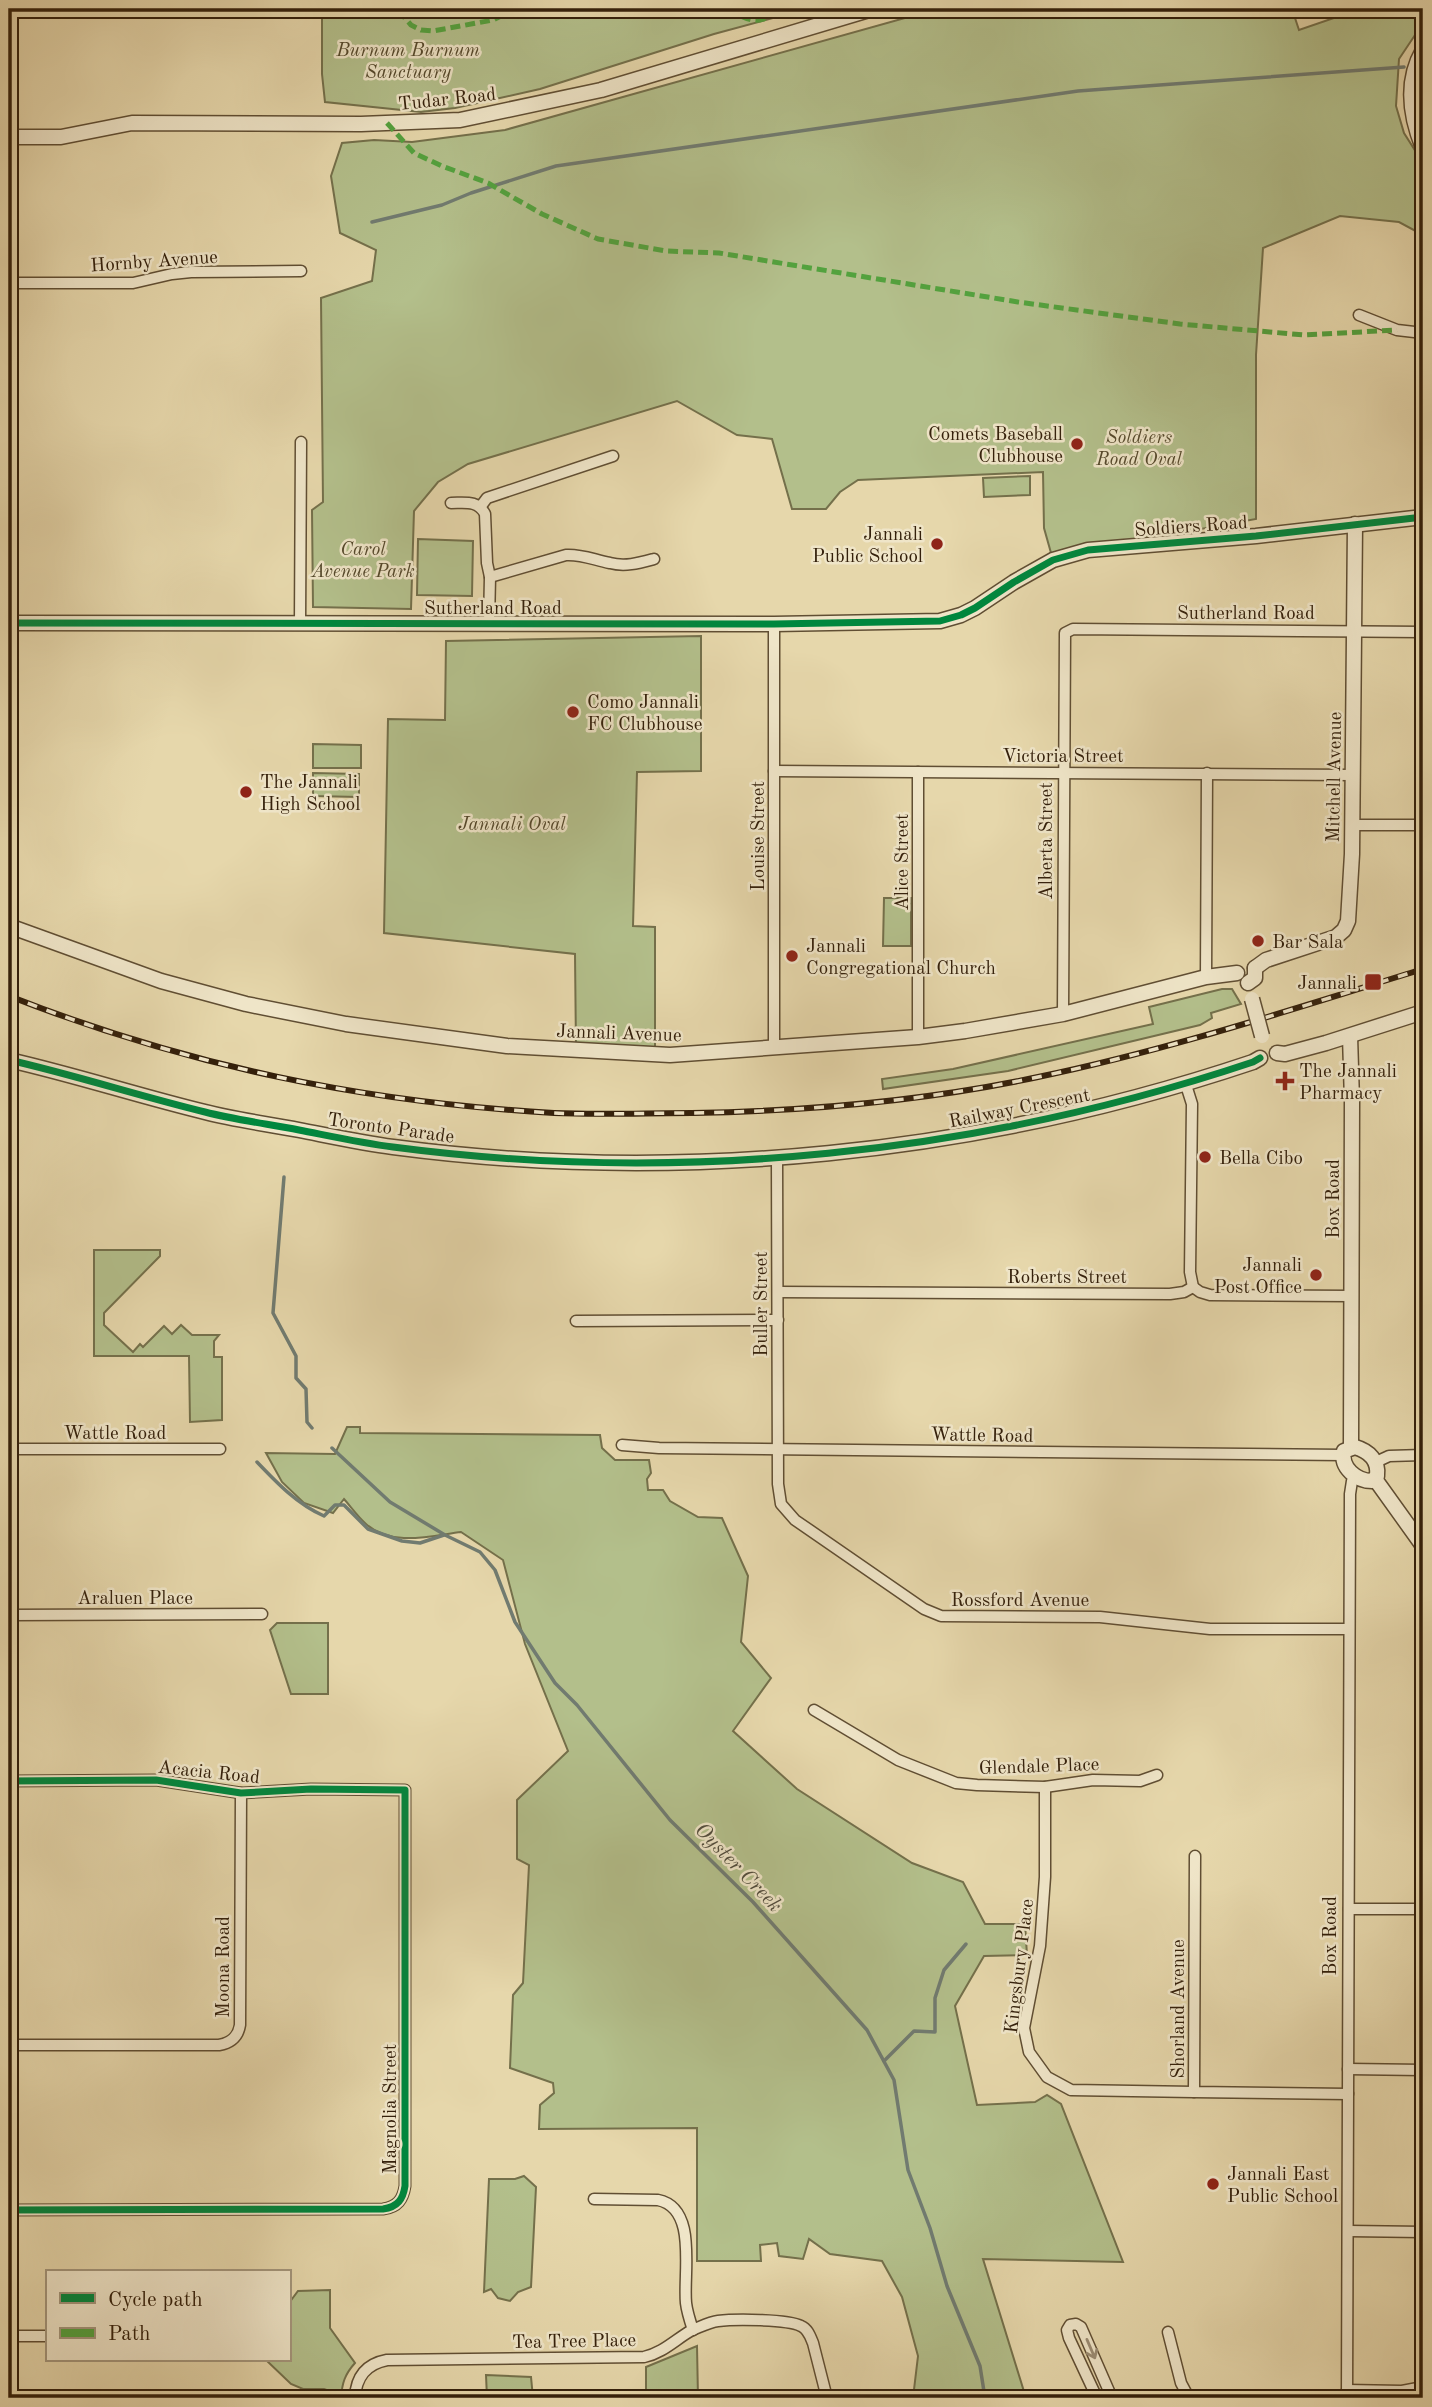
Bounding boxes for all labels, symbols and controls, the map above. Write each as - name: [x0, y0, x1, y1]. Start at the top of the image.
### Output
- park label: Burnum Burnum Sanctuary: [335, 42, 480, 83]
- street label: Tudar Road: [397, 86, 497, 115]
- street label: Hornby Avenue: [90, 249, 219, 276]
- place label: Comets Baseball Clubhouse: [928, 426, 1063, 467]
- park label: Soldiers Road Oval: [1095, 429, 1183, 470]
- marker: Comets Baseball Clubhouse: [1069, 436, 1085, 452]
- street label: Soldiers Road: [1134, 514, 1249, 541]
- place label: Jannali Public School: [812, 526, 923, 567]
- marker: Jannali Public School: [929, 536, 945, 552]
- park label: Carol Avenue Park: [310, 541, 415, 582]
- street label: Sutherland Road: [424, 600, 562, 619]
- street label: Sutherland Road: [1177, 605, 1315, 624]
- place label: Como Jannali FC Clubhouse: [587, 694, 703, 735]
- marker: Como Jannali FC Clubhouse: [565, 704, 581, 720]
- street label: Mitchell Avenue: [1325, 711, 1346, 843]
- street label: Victoria Street: [1002, 748, 1124, 767]
- place label: The Jannali High School: [260, 774, 360, 815]
- street label: Louise Street: [750, 781, 769, 891]
- street label: Alberta Street: [1038, 782, 1057, 900]
- marker: The Jannali High School: [238, 784, 254, 800]
- street label: Alice Street: [894, 813, 913, 911]
- park label: Jannali Oval: [458, 816, 566, 835]
- marker: Bar Sala: [1250, 933, 1266, 949]
- place label: Bar Sala: [1272, 934, 1344, 953]
- place label: Jannali Congregational Church: [806, 938, 996, 979]
- marker: Jannali Congregational Church: [784, 948, 800, 964]
- marker: Jannali: [1363, 972, 1383, 992]
- place label: Jannali: [1297, 975, 1357, 994]
- street label: Jannali Avenue: [556, 1023, 682, 1046]
- place label: The Jannali Pharmacy: [1299, 1063, 1397, 1104]
- marker: The Jannali Pharmacy: [1277, 1073, 1293, 1089]
- street label: Railway Crescent: [947, 1086, 1092, 1132]
- street label: Toronto Parade: [326, 1111, 455, 1148]
- marker: Bella Cibo: [1197, 1149, 1213, 1165]
- place label: Bella Cibo: [1219, 1150, 1303, 1169]
- street label: Box Road: [1325, 1159, 1344, 1239]
- street label: Buller Street: [753, 1251, 772, 1357]
- place label: Jannali Post Office: [1214, 1257, 1302, 1298]
- marker: Jannali Post Office: [1308, 1267, 1324, 1283]
- street label: Roberts Street: [1007, 1269, 1127, 1288]
- street label: Wattle Road: [64, 1425, 167, 1444]
- street label: Wattle Road: [930, 1426, 1034, 1447]
- street label: Araluen Place: [77, 1590, 193, 1609]
- street label: Rossford Avenue: [951, 1592, 1089, 1611]
- street label: Glendale Place: [978, 1756, 1100, 1779]
- street label: Acacia Road: [157, 1759, 261, 1788]
- water label: Oyster Creek: [690, 1819, 786, 1917]
- street label: Box Road: [1322, 1896, 1341, 1976]
- street label: Kingsbury Place: [1003, 1898, 1038, 2035]
- street label: Moona Road: [215, 1916, 234, 2018]
- street label: Shorland Avenue: [1170, 1939, 1189, 2079]
- street label: Magnolia Street: [382, 2044, 401, 2174]
- place label: Jannali East Public School: [1227, 2166, 1338, 2207]
- marker: Jannali East Public School: [1205, 2176, 1221, 2192]
- legend: [46, 2270, 290, 2362]
- text: Cycle path: [108, 2290, 203, 2311]
- text: Path: [108, 2324, 151, 2345]
- street label: Tea Tree Place: [512, 2332, 636, 2353]
- one-way arrow: [1085, 2338, 1098, 2360]

